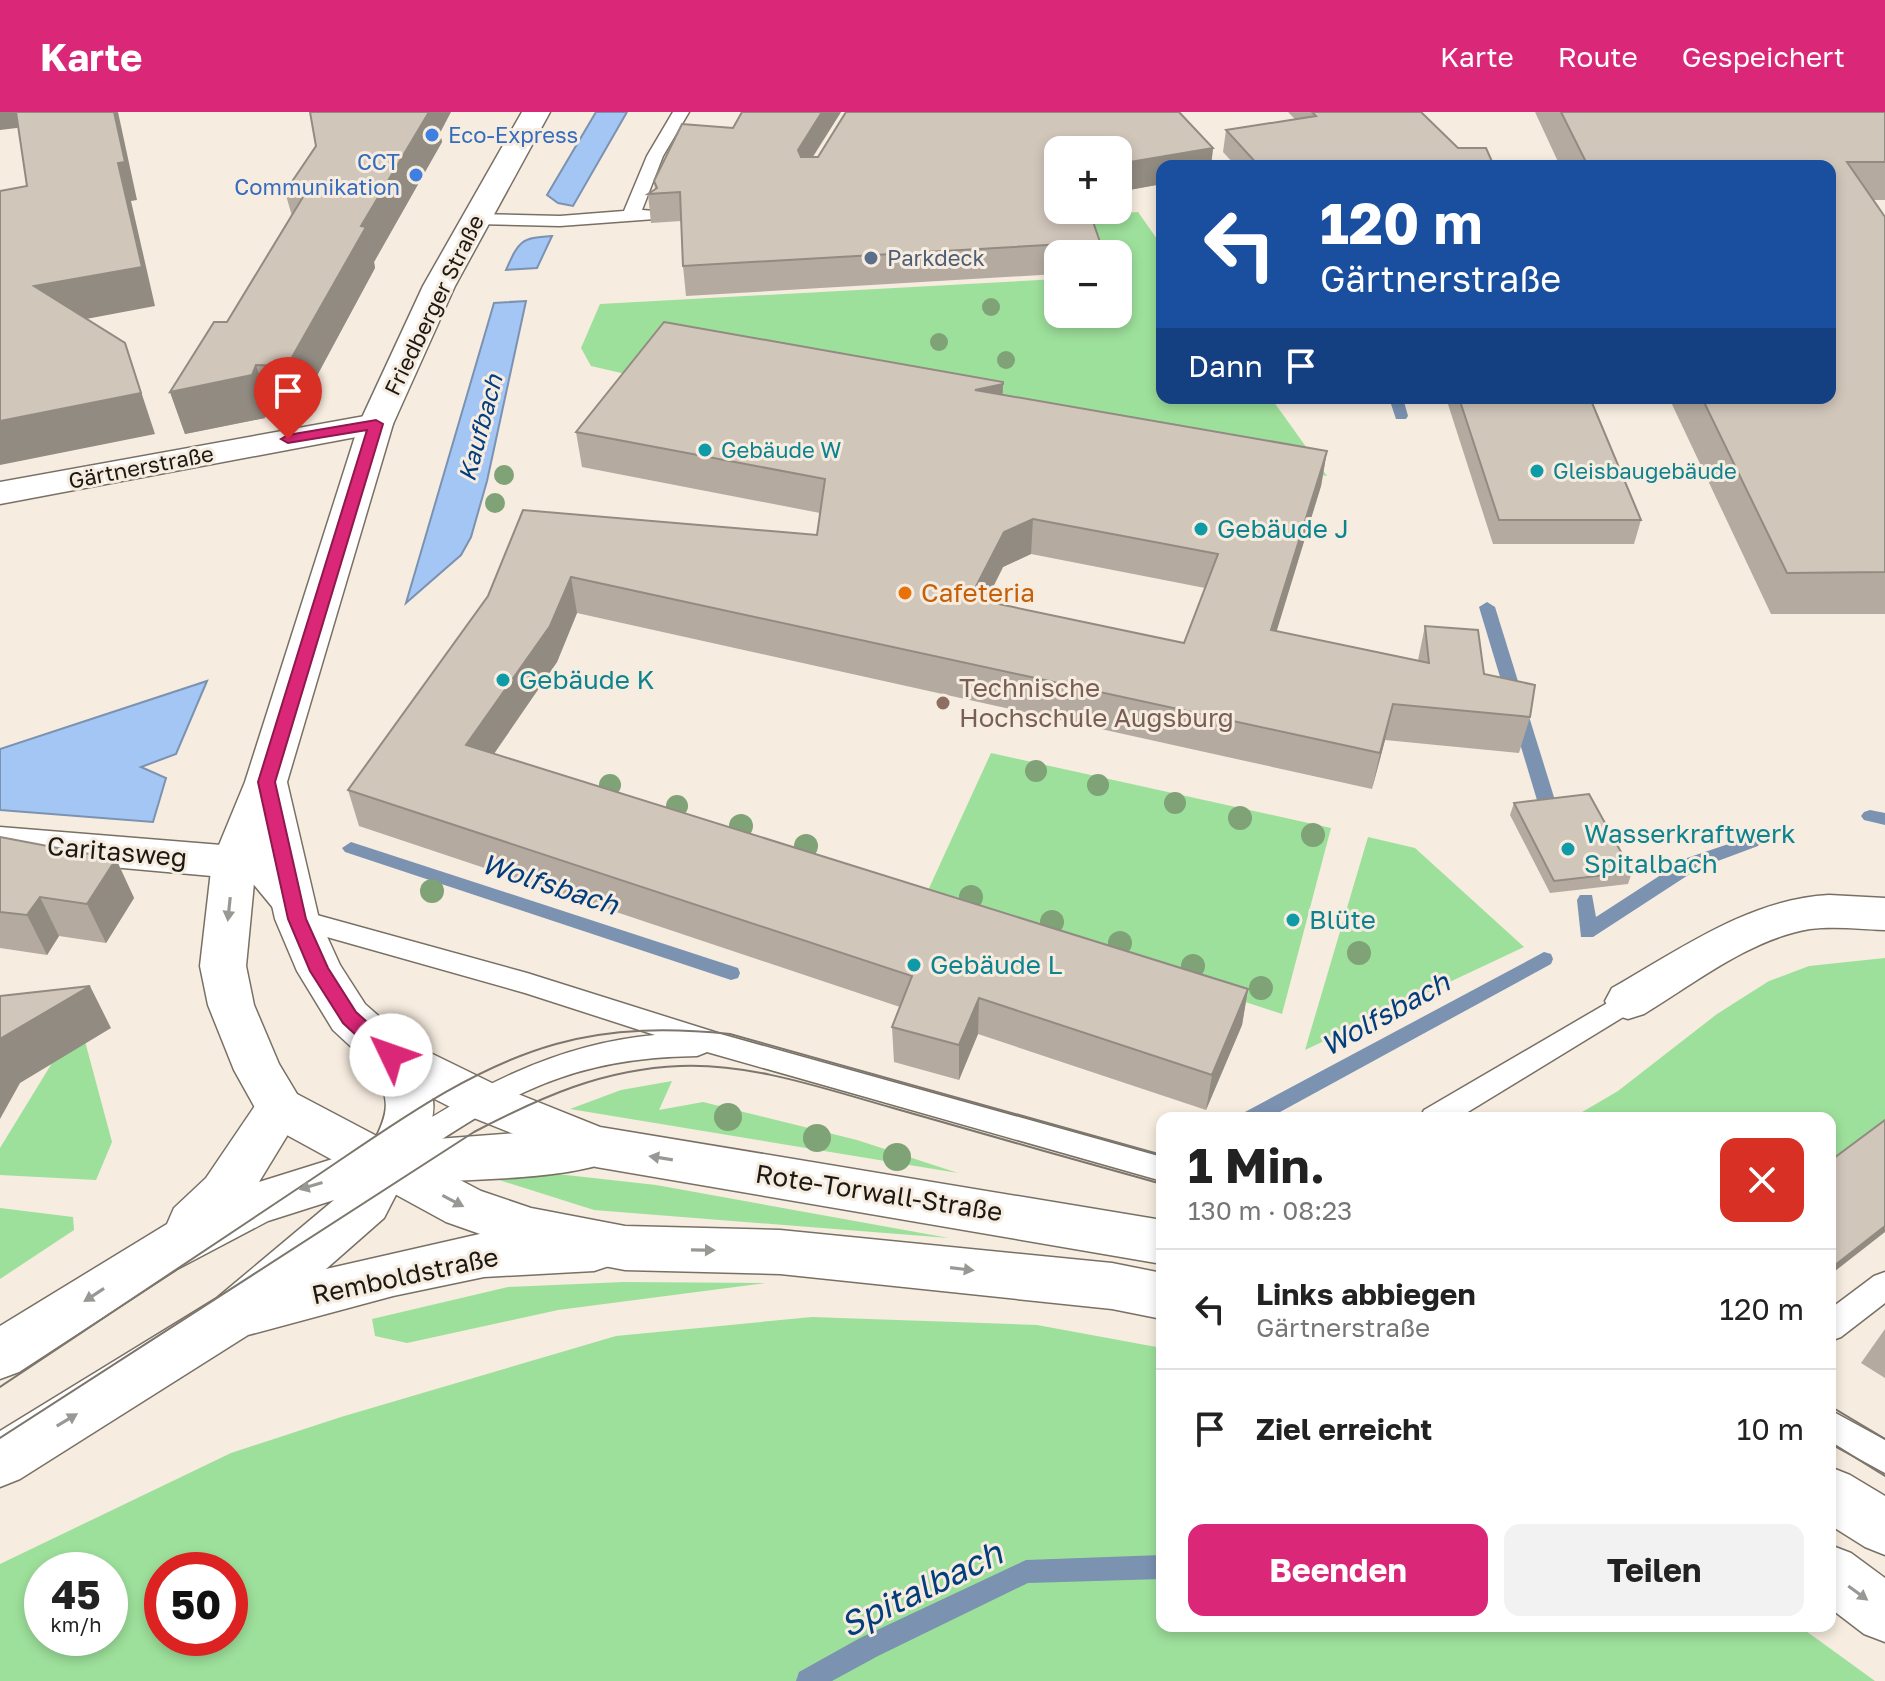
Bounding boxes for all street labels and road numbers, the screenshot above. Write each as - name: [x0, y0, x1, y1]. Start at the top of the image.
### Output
- street label: Friedberger Straße: [378, 210, 489, 400]
- street label: Gärtnerstraße: [66, 439, 216, 494]
- street label: Caritasweg: [46, 830, 188, 873]
- street label: Rote-Torwall-Straße: [753, 1158, 1005, 1227]
- street label: Remboldstraße: [309, 1241, 501, 1310]

